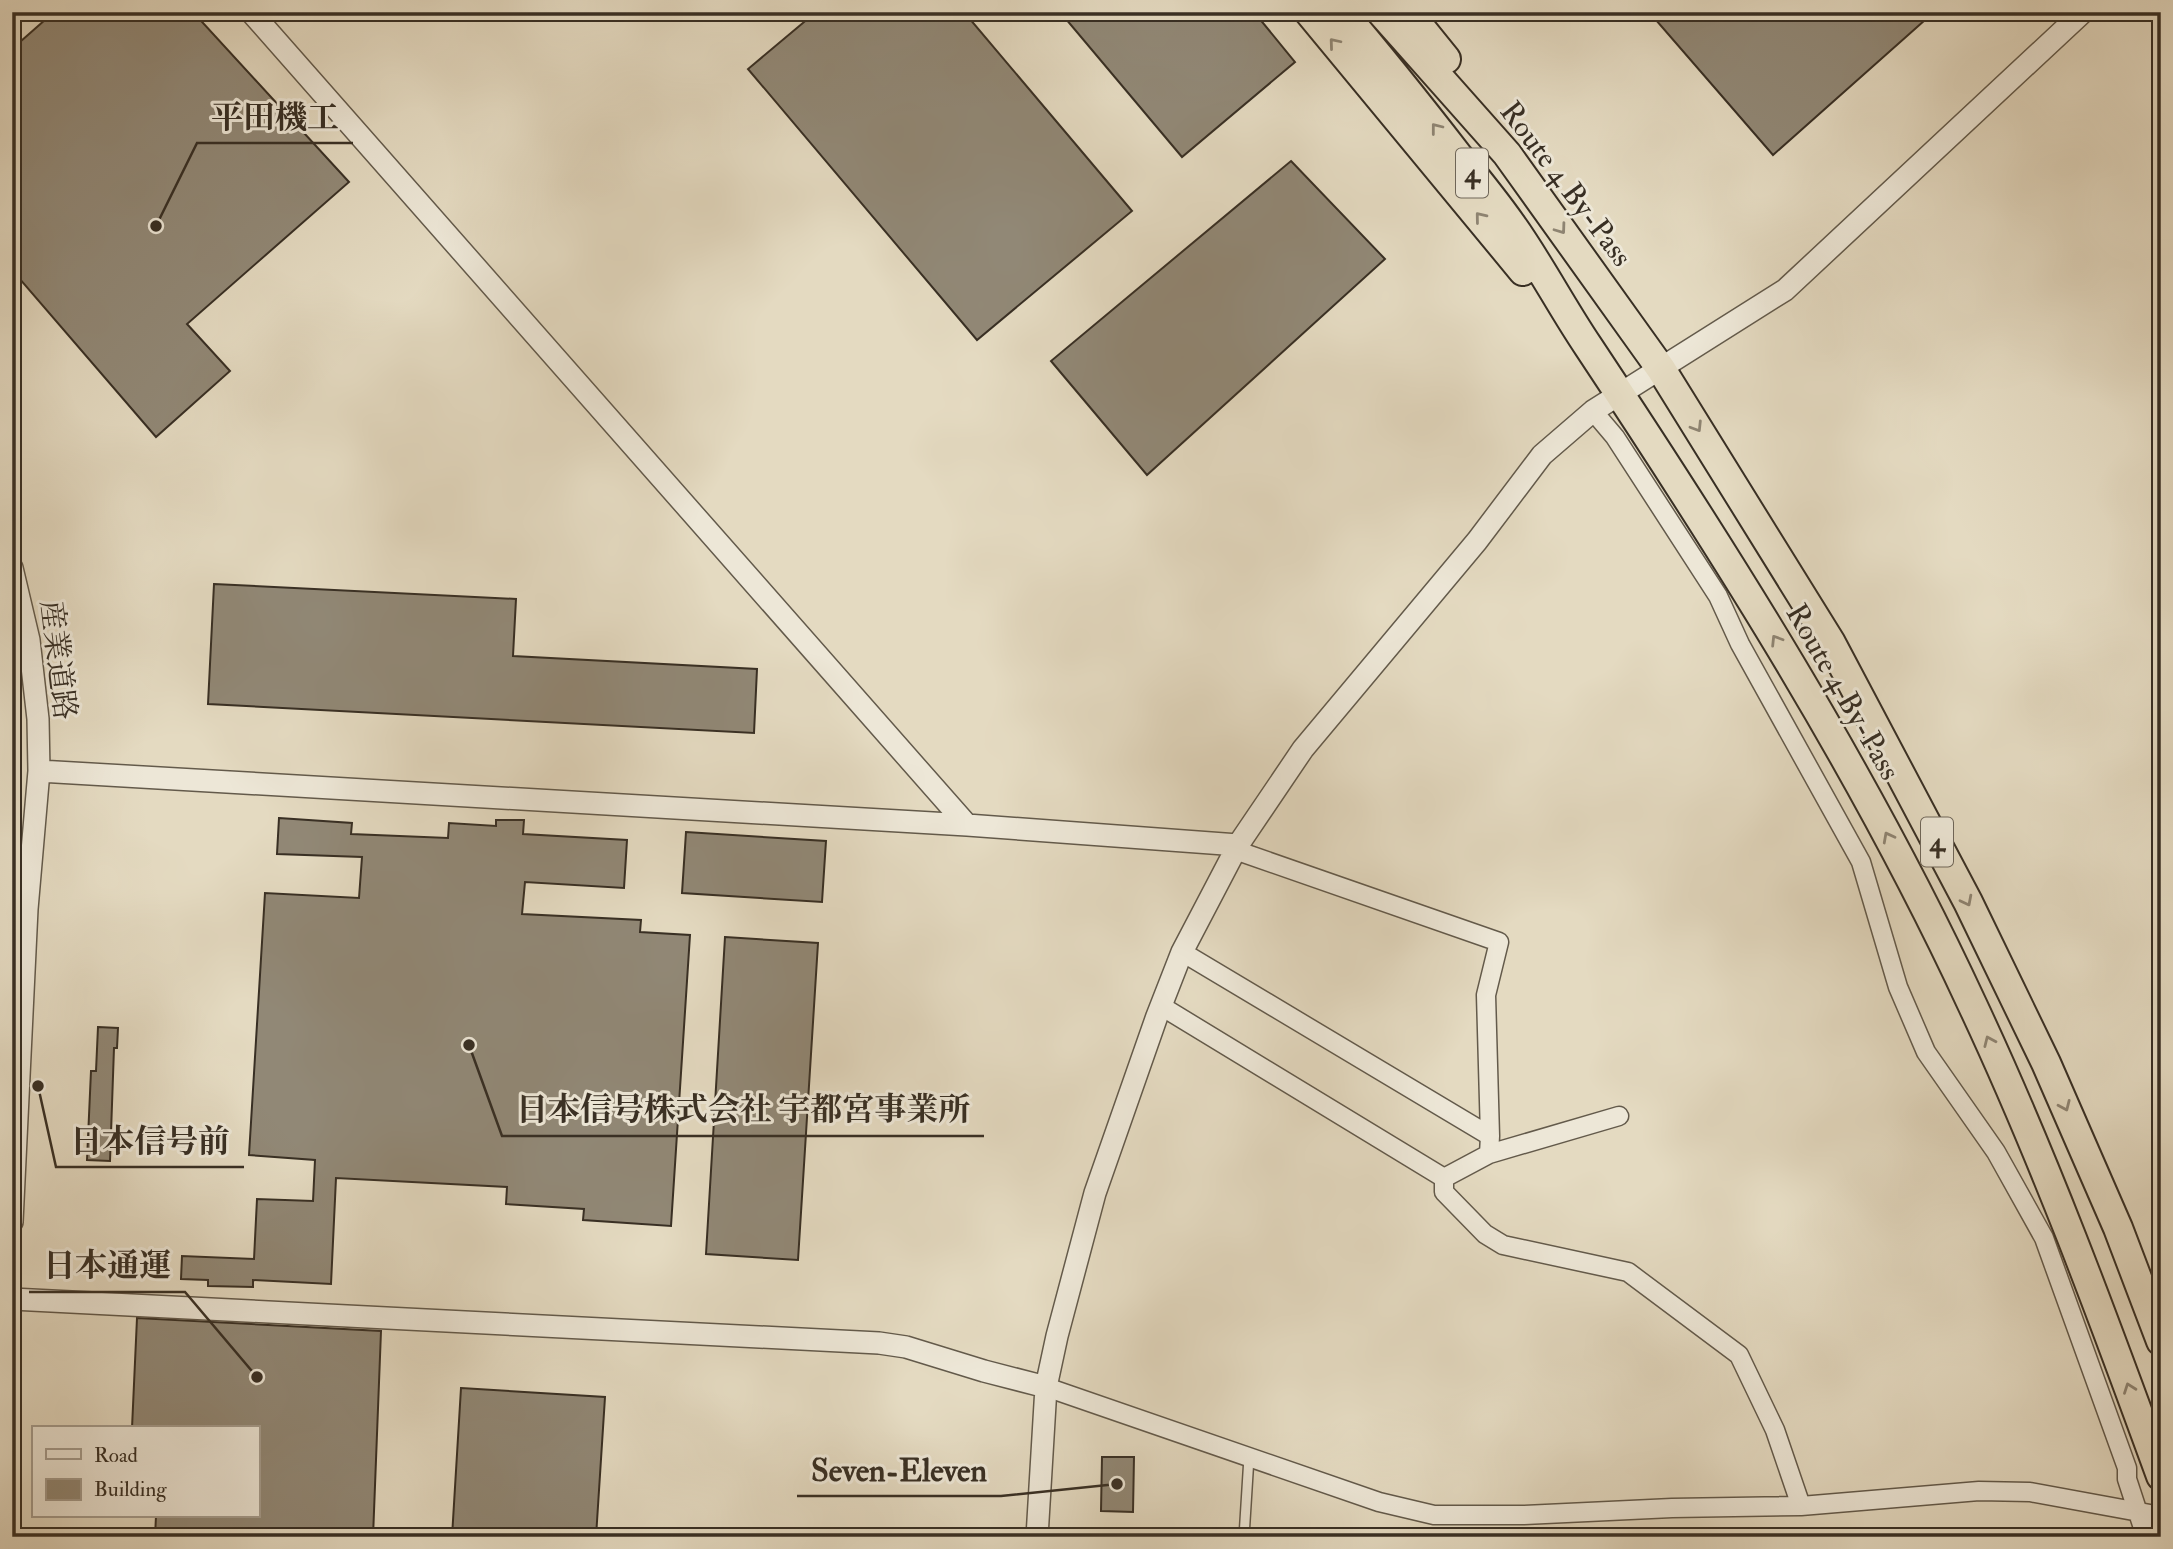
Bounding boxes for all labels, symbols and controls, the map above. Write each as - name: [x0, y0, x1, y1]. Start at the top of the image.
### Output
- one-way arrow: [1330, 38, 1342, 51]
- callout: 平田機工: [197, 90, 353, 143]
- street label: Route 4 By-Pass: [1492, 94, 1640, 274]
- text: 平田機工: [211, 98, 339, 138]
- one-way arrow: [1432, 123, 1445, 135]
- road number: 4: [1456, 148, 1488, 198]
- one-way arrow: [1475, 213, 1488, 225]
- one-way arrow: [1553, 221, 1565, 234]
- one-way arrow: [1689, 419, 1702, 432]
- street label: Route 4 By-Pass: [1778, 597, 1908, 787]
- street label: 産業道路: [32, 598, 84, 722]
- one-way arrow: [1771, 634, 1784, 647]
- road number: 4: [1921, 818, 1953, 866]
- one-way arrow: [1883, 832, 1897, 844]
- one-way arrow: [1959, 894, 1973, 906]
- one-way arrow: [1983, 1036, 1997, 1048]
- callout: 日本信号株式会社 宇都宮事業所: [502, 1083, 984, 1136]
- text: 日本信号株式会社 宇都宮事業所: [516, 1090, 970, 1130]
- one-way arrow: [2057, 1099, 2071, 1112]
- callout: 日本信号前: [56, 1114, 244, 1167]
- text: 日本信号前: [70, 1122, 230, 1162]
- callout: 日本通運: [29, 1239, 185, 1292]
- text: 日本通運: [43, 1246, 171, 1286]
- one-way arrow: [2123, 1383, 2137, 1395]
- legend: [32, 1426, 259, 1518]
- text: Road: [94, 1442, 139, 1469]
- callout: Seven-Eleven: [797, 1443, 1001, 1496]
- text: Seven-Eleven: [811, 1451, 987, 1491]
- text: Building: [94, 1476, 167, 1503]

